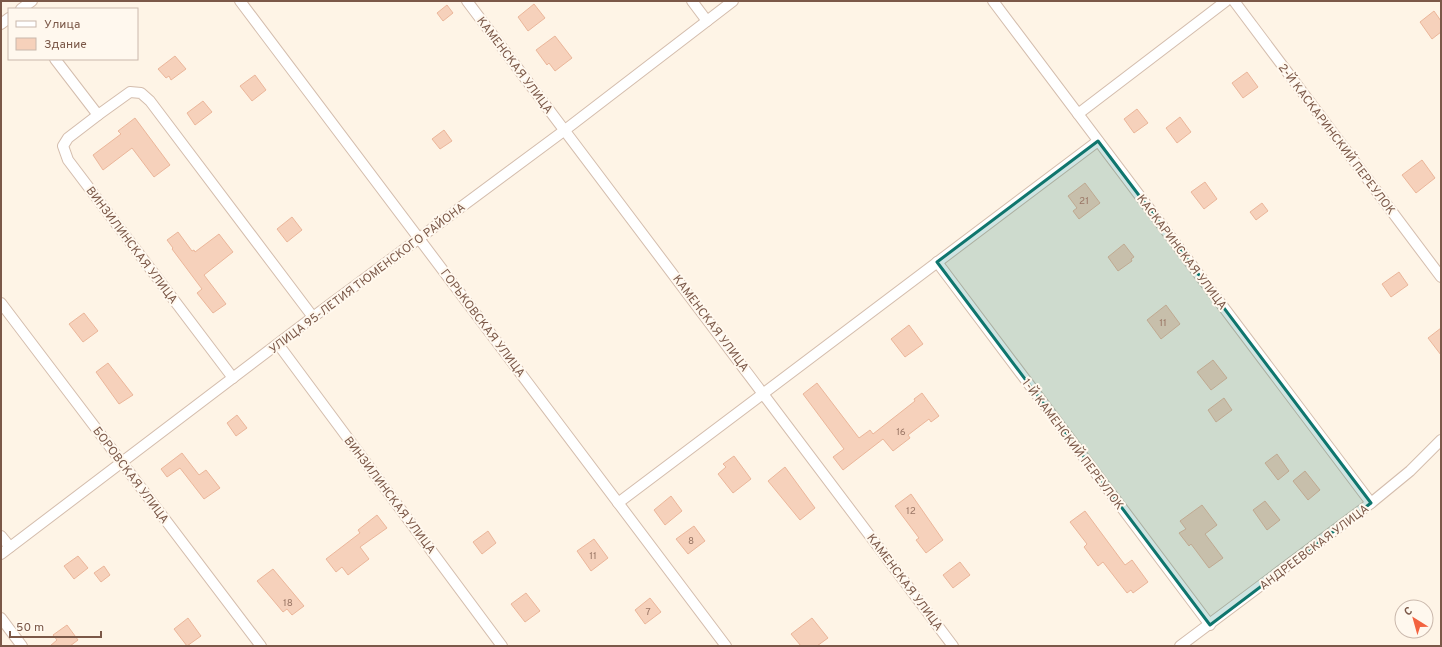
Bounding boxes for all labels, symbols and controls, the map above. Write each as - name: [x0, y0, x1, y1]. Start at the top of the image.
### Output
- legend: [8, 8, 138, 60]
- street label: КАМЕНСКАЯ УЛИЦА: [472, 14, 556, 117]
- text: Улица: [44, 17, 80, 33]
- text: Здание: [44, 37, 87, 53]
- street label: 2-Й КАСКАРИНСКИЙ ПЕРЕУЛОК: [1274, 61, 1398, 218]
- street label: ВИНЗИЛИНСКАЯ УЛИЦА: [82, 184, 181, 308]
- street label: КАСКАРИНСКАЯ УЛИЦА: [1132, 192, 1230, 314]
- house number: 21: [1079, 195, 1089, 208]
- street label: УЛИЦА 95-ЛЕТИЯ ТЮМЕНСКОГО РАЙОНА: [266, 200, 469, 358]
- street label: ГОРЬКОВСКАЯ УЛИЦА: [436, 266, 528, 381]
- street label: КАМЕНСКАЯ УЛИЦА: [668, 272, 752, 375]
- house number: 11: [1159, 317, 1167, 330]
- street label: 1-Й КАМЕНСКИЙ ПЕРЕУЛОК: [1018, 376, 1127, 513]
- street label: БОРОВСКАЯ УЛИЦА: [88, 424, 172, 527]
- house number: 16: [896, 426, 906, 439]
- street label: ВИНЗИЛИНСКАЯ УЛИЦА: [340, 434, 439, 558]
- street label: АНДРЕЕВСКАЯ УЛИЦА: [1257, 501, 1372, 594]
- house number: 12: [906, 505, 916, 518]
- street label: КАМЕНСКАЯ УЛИЦА: [862, 531, 946, 634]
- house number: 8: [688, 535, 694, 548]
- house number: 11: [589, 550, 597, 563]
- house number: 18: [283, 597, 293, 610]
- north arrow: [1394, 599, 1434, 639]
- text: С: [1402, 604, 1416, 620]
- house number: 7: [645, 606, 651, 619]
- scale bar: [10, 613, 101, 639]
- text: 50 m: [16, 620, 44, 636]

